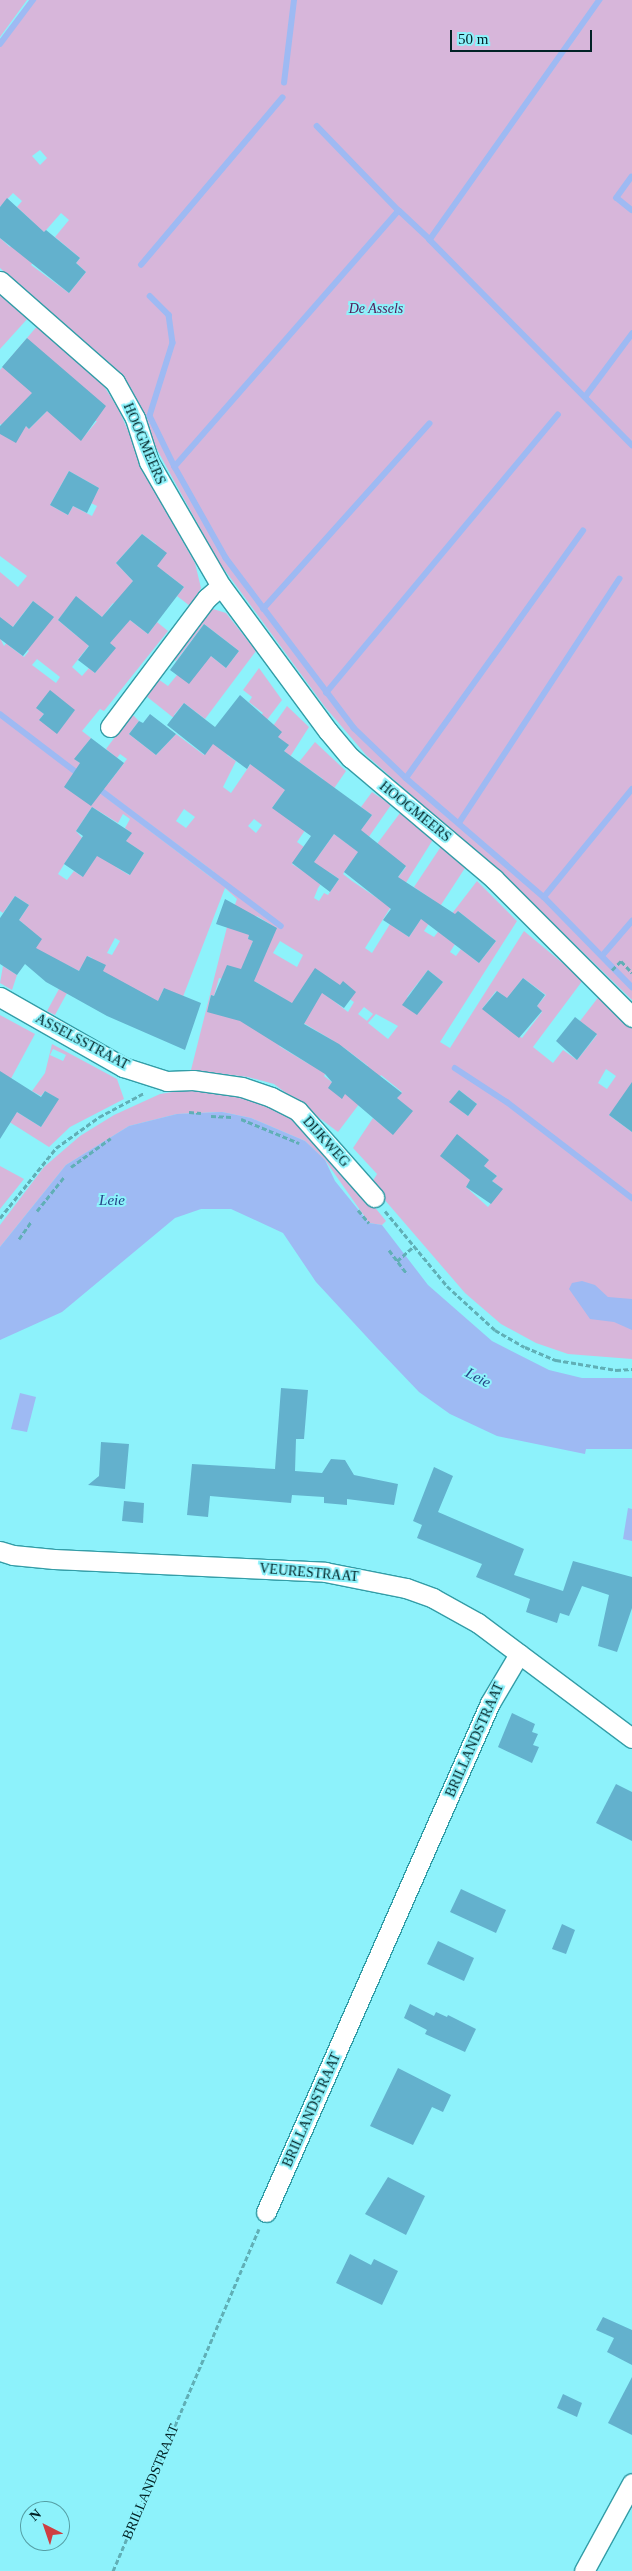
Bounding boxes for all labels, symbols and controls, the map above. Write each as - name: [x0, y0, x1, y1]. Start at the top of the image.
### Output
- scale bar: [452, 20, 594, 52]
- text: 50 m: [458, 31, 488, 47]
- park label: De Assels: [349, 301, 403, 317]
- street label: HOOGMEERS: [119, 401, 169, 487]
- street label: HOOGMEERS: [376, 778, 454, 846]
- street label: ASSELSSTRAAT: [32, 1010, 132, 1074]
- street label: DIJKWEG: [299, 1113, 353, 1171]
- water label: Leie: [99, 1192, 125, 1210]
- water label: Leie: [462, 1364, 494, 1392]
- street label: VEURESTRAAT: [259, 1560, 359, 1586]
- street label: BRILLANDSTRAAT: [442, 1680, 508, 1800]
- street label: BRILLANDSTRAAT: [279, 2050, 345, 2170]
- street label: BRILLANDSTRAAT: [119, 2422, 183, 2542]
- north arrow: [20, 2501, 70, 2551]
- text: N: [27, 2506, 44, 2524]

